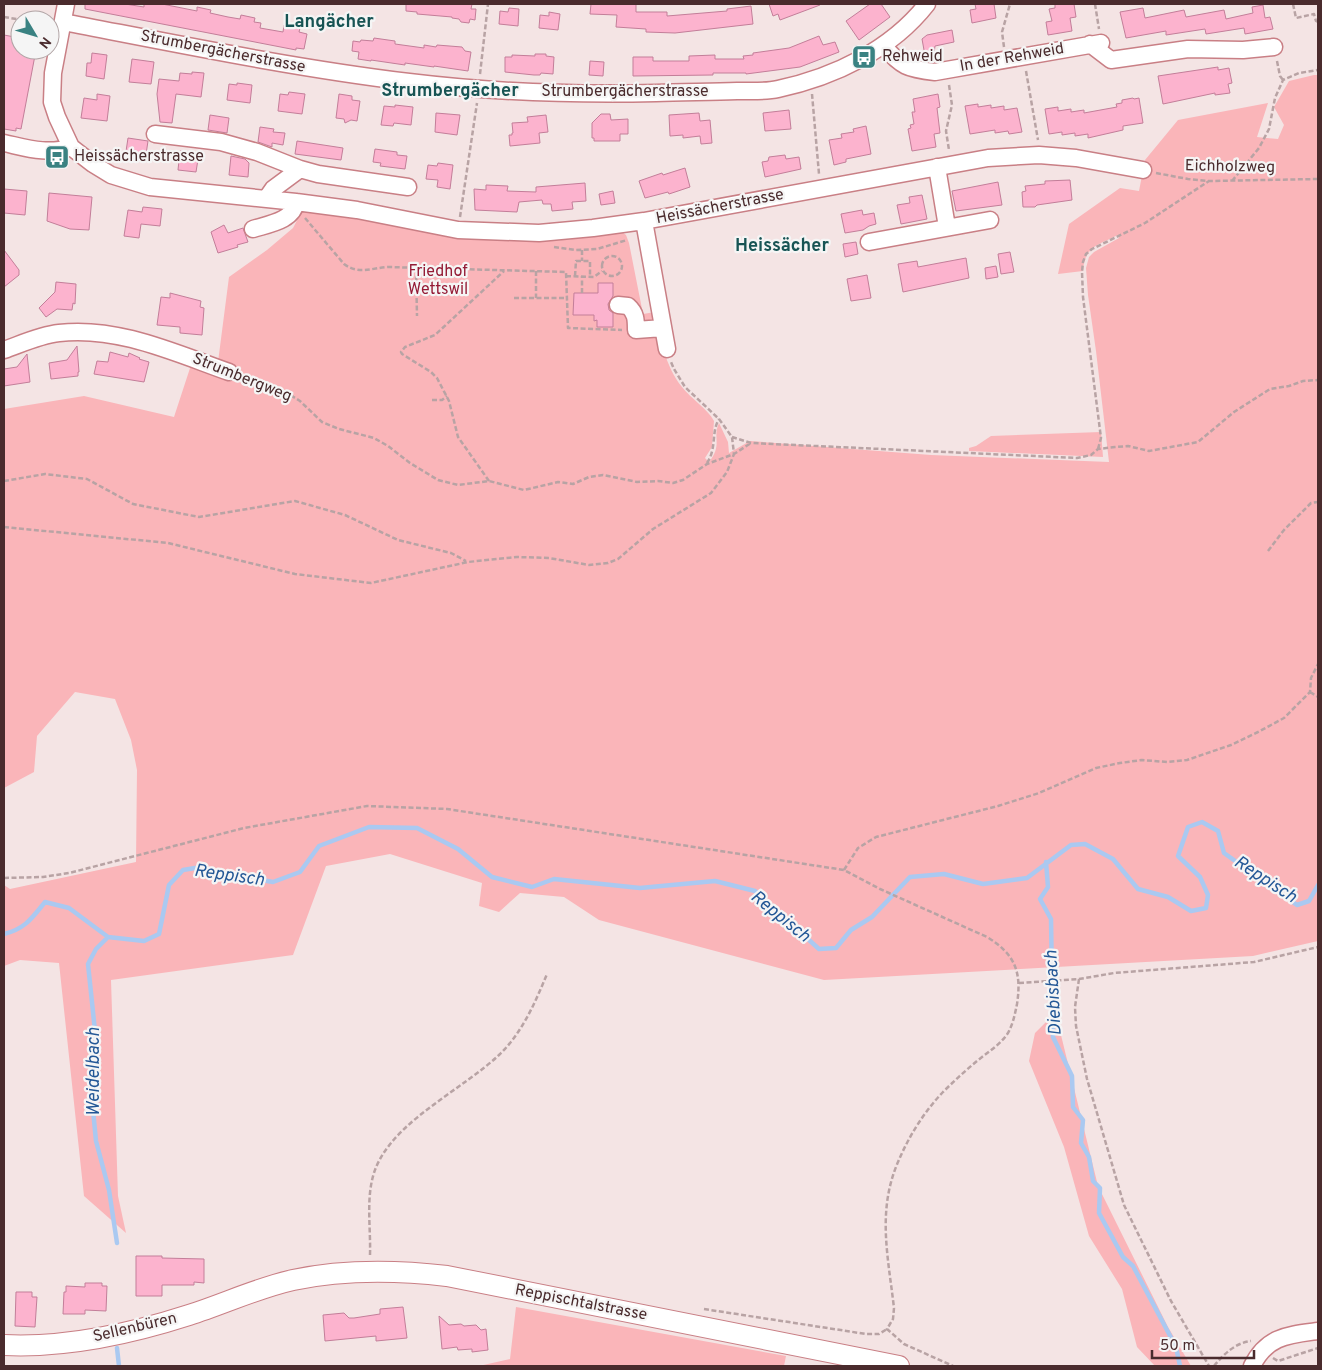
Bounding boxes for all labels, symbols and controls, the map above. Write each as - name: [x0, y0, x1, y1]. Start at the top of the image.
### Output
- north arrow: [10, 10, 60, 60]
- district label: Langächer: [284, 11, 374, 34]
- street label: Strumbergächerstrasse: [139, 26, 307, 78]
- text: N: [34, 33, 54, 51]
- street label: In der Rehweid: [958, 39, 1066, 77]
- bus stop icon: Rehweid: [851, 44, 877, 70]
- place label: Rehweid: [882, 47, 943, 67]
- district label: Strumbergächer: [381, 80, 519, 103]
- street label: Strumbergächerstrasse: [541, 82, 709, 102]
- bus stop icon: Heissächerstrasse: [44, 144, 70, 170]
- place label: Heissächerstrasse: [74, 147, 204, 167]
- street label: Eichholzweg: [1185, 156, 1275, 178]
- street label: Heissächerstrasse: [654, 185, 786, 229]
- district label: Heissächer: [735, 235, 829, 258]
- park label: Friedhof Wettswil: [408, 262, 468, 300]
- street label: Strumbergweg: [189, 349, 295, 407]
- water label: Reppisch: [1229, 851, 1301, 909]
- water label: Reppisch: [192, 860, 266, 892]
- water label: Reppisch: [745, 886, 815, 948]
- water label: Diebisbach: [1040, 949, 1068, 1036]
- water label: Weidelbach: [83, 1027, 106, 1116]
- street label: Reppischtalstrasse: [513, 1280, 649, 1326]
- street label: Sellenbüren: [91, 1309, 179, 1347]
- scale bar: [1152, 1328, 1254, 1360]
- text: 50 m: [1160, 1337, 1195, 1356]

